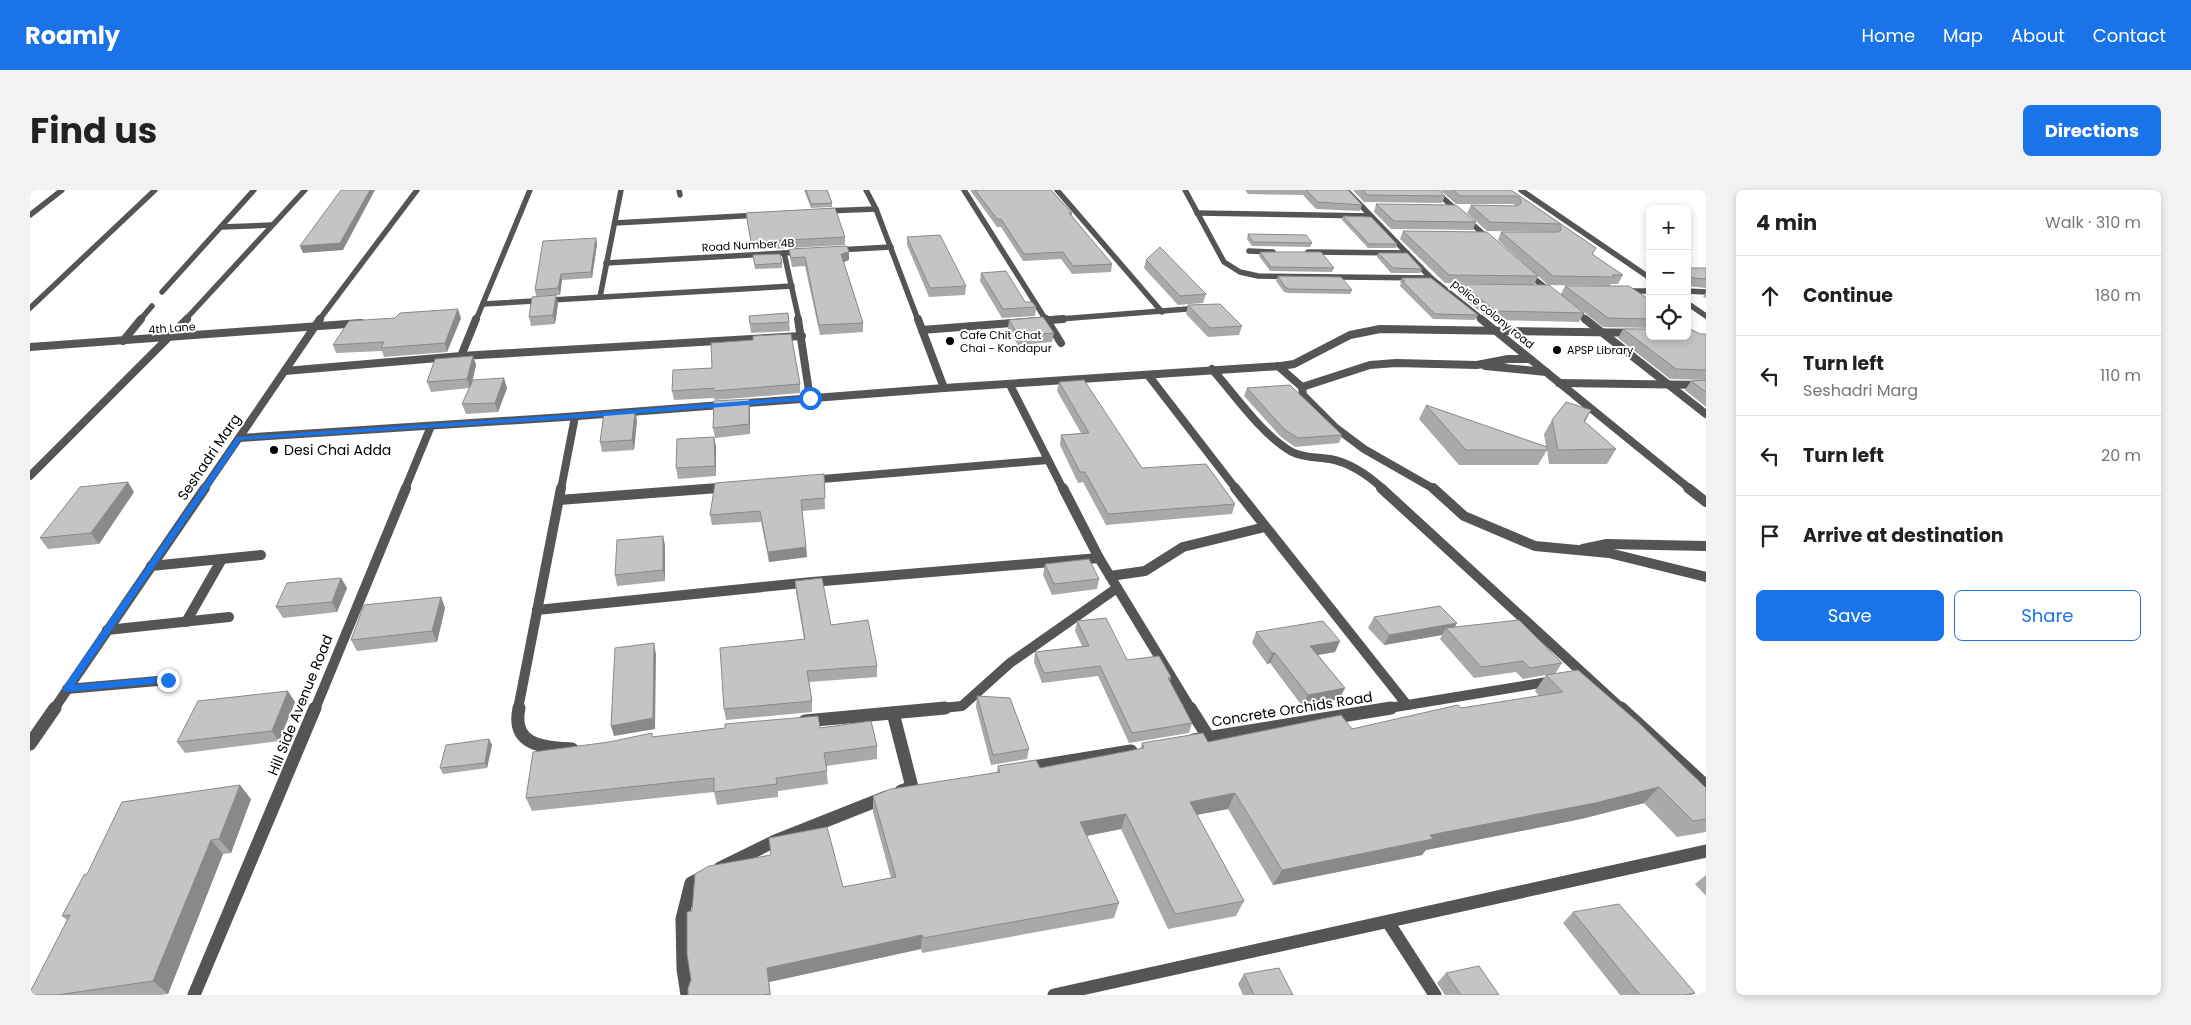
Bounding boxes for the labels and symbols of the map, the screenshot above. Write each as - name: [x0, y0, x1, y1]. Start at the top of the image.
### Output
- street label: Road Number 4B: [701, 235, 795, 255]
- street label: police colony road: [1448, 276, 1538, 352]
- street label: 4th Lane: [148, 318, 196, 338]
- place label: Cafe Chit Chat Chai - Kondapur: [960, 327, 1052, 356]
- marker: Cafe Chit Chat Chai - Kondapur: [944, 335, 956, 347]
- place label: APSP Library: [1567, 342, 1634, 358]
- marker: APSP Library: [1551, 344, 1563, 356]
- route start: [799, 387, 822, 410]
- street label: Seshadri Marg: [173, 410, 245, 504]
- place label: Desi Chai Adda: [284, 440, 391, 460]
- marker: Desi Chai Adda: [268, 444, 280, 456]
- street label: Hill Side Avenue Road: [263, 632, 337, 778]
- route end: [157, 669, 180, 692]
- street label: Concrete Orchids Road: [1210, 686, 1374, 732]

